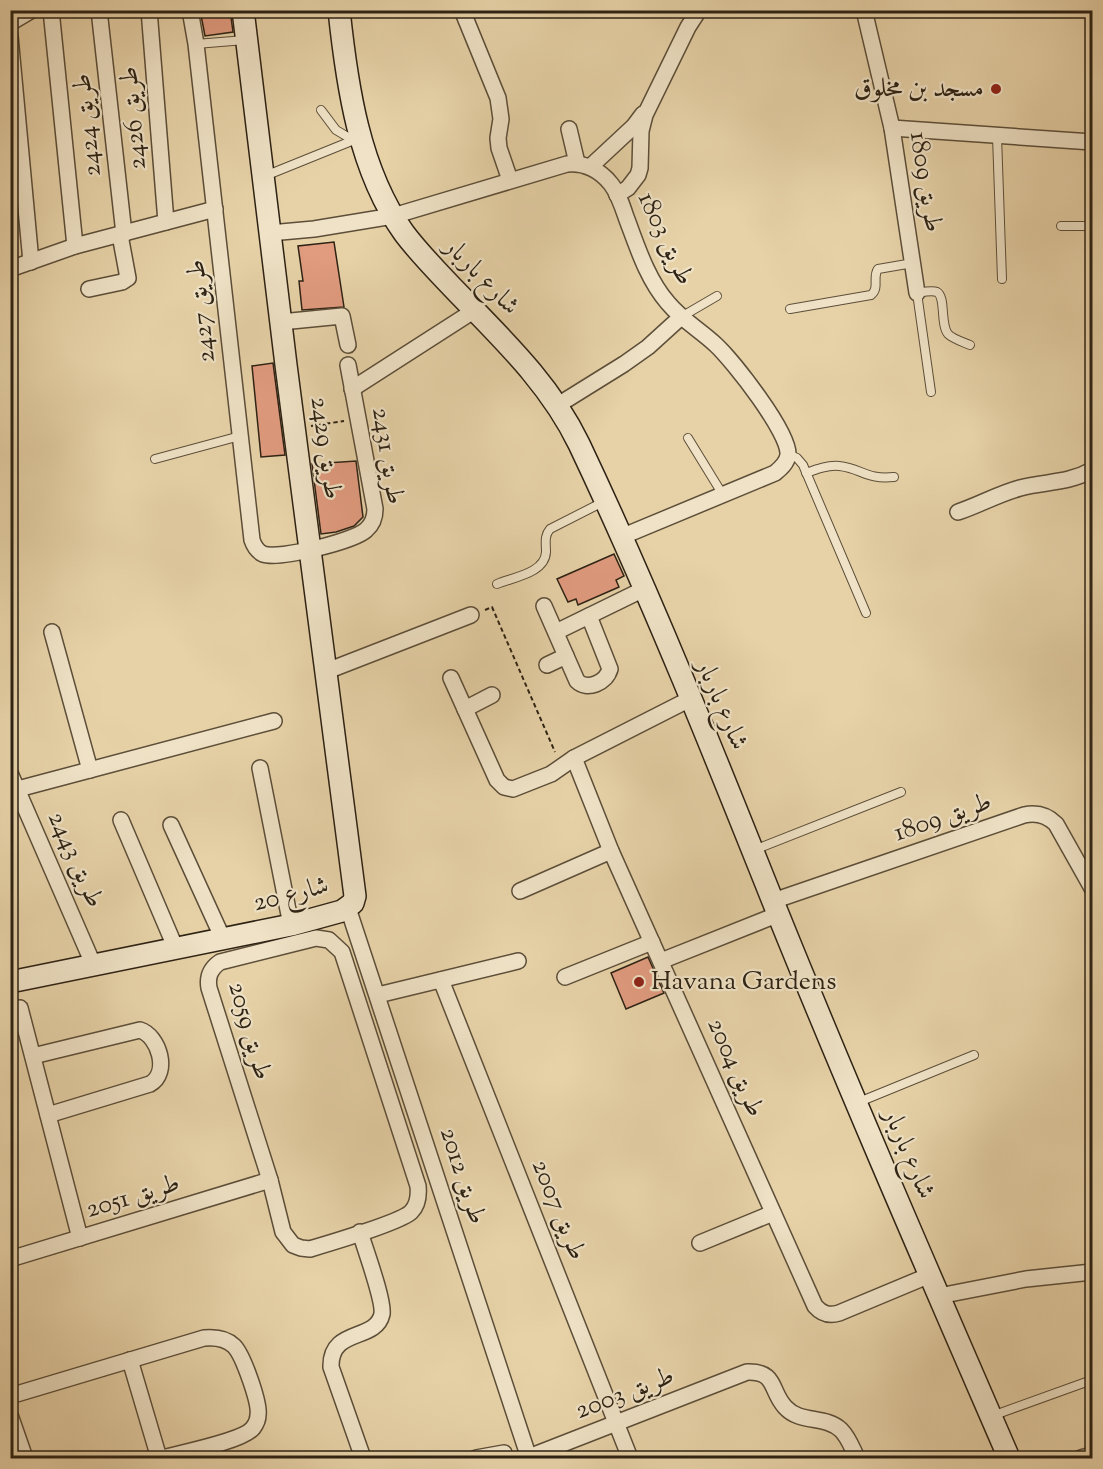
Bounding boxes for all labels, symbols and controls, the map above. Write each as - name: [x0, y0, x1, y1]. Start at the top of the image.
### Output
- street label: طريق 2426: [111, 65, 157, 171]
- place label: مسجد بن مخلوق: [854, 71, 984, 108]
- street label: طريق 2424: [64, 72, 112, 178]
- marker: مسجد بن مخلوق: [989, 82, 1003, 96]
- street label: طريق 1809: [899, 129, 951, 235]
- street label: طريق 1803: [627, 186, 703, 292]
- street label: شارع باربار: [432, 228, 527, 325]
- street label: طريق 2427: [178, 258, 226, 364]
- street label: طريق 2429: [300, 394, 350, 502]
- street label: طريق 2431: [361, 405, 413, 507]
- street label: شارع باربار: [683, 651, 757, 757]
- street label: طريق 1809: [889, 784, 997, 852]
- street label: طريق 2443: [37, 806, 113, 914]
- street label: شارع 20: [249, 868, 333, 923]
- place label: Havana Gardens: [651, 964, 836, 1001]
- marker: Havana Gardens: [632, 975, 646, 989]
- street label: طريق 2059: [217, 978, 281, 1084]
- street label: طريق 2004: [697, 1013, 773, 1123]
- street label: شارع باربار: [870, 1100, 944, 1206]
- street label: طريق 2012: [429, 1123, 495, 1229]
- street label: طريق 2007: [521, 1154, 595, 1266]
- street label: طريق 2051: [81, 1165, 185, 1229]
- street label: طريق 2003: [570, 1358, 680, 1430]

